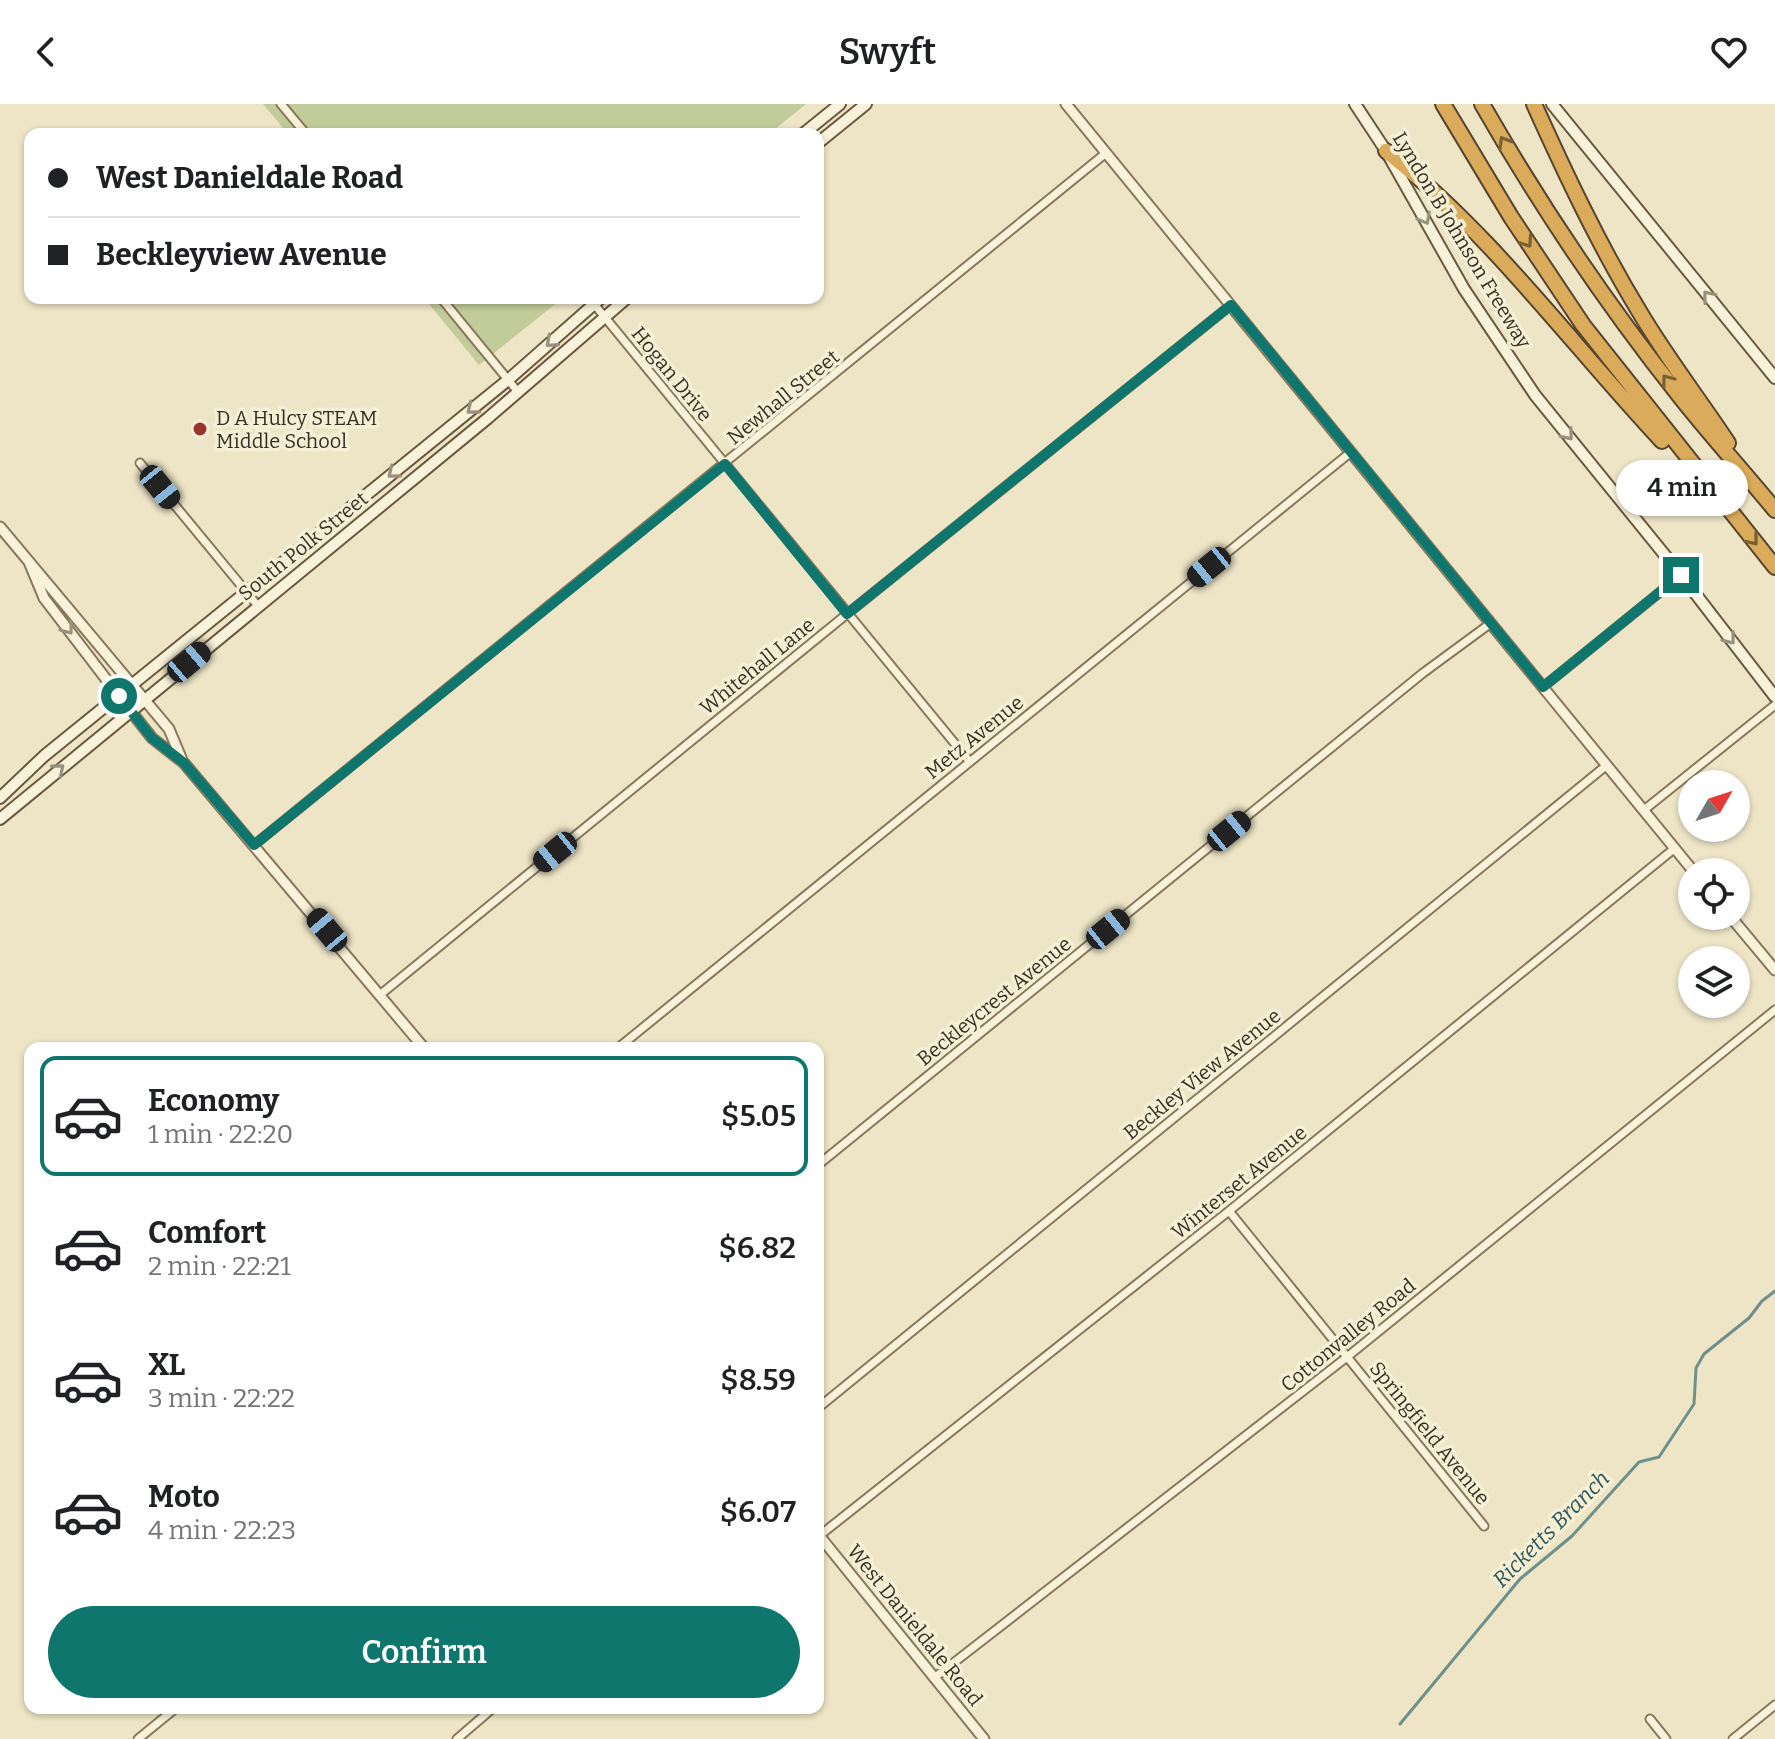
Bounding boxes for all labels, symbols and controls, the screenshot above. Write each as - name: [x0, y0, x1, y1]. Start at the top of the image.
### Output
- icon: back: [24, 30, 68, 74]
- text: Swyft: [839, 30, 936, 74]
- icon: heart: [1707, 30, 1751, 74]
- street label: Lyndon B Johnson Freeway: [1388, 127, 1536, 353]
- one-way arrow: [1498, 136, 1514, 151]
- text: West Danieldale Road: [96, 160, 403, 196]
- one-way arrow: [1415, 210, 1431, 225]
- one-way arrow: [1518, 234, 1533, 248]
- text: Beckleyview Avenue: [96, 237, 387, 273]
- one-way arrow: [1704, 290, 1718, 305]
- street label: Hogan Drive: [627, 322, 717, 426]
- one-way arrow: [545, 332, 560, 347]
- street label: Newhall Street: [722, 344, 844, 450]
- one-way arrow: [1662, 374, 1676, 389]
- one-way arrow: [467, 399, 481, 414]
- place label: D A Hulcy STEAM Middle School: [216, 406, 377, 453]
- marker: D A Hulcy STEAM Middle School: [191, 420, 209, 438]
- one-way arrow: [1558, 426, 1573, 441]
- callout: 4 min: [1615, 459, 1747, 515]
- car: [136, 461, 184, 513]
- one-way arrow: [388, 463, 403, 478]
- text: 4 min: [1647, 472, 1717, 503]
- street label: South Polk Street: [233, 486, 373, 606]
- one-way arrow: [1743, 531, 1758, 546]
- car: [1183, 543, 1235, 591]
- route end: [1663, 557, 1699, 593]
- street label: Whitehall Lane: [695, 612, 819, 720]
- one-way arrow: [58, 620, 72, 635]
- one-way arrow: [1720, 630, 1735, 644]
- car: [163, 637, 215, 687]
- route start: [101, 678, 137, 714]
- street label: Metz Avenue: [920, 690, 1028, 784]
- one-way arrow: [50, 764, 65, 779]
- north arrow: [1678, 770, 1750, 842]
- map controls: [1678, 770, 1750, 1018]
- car: [1203, 807, 1255, 855]
- car: [529, 828, 581, 876]
- button: locate: [1678, 858, 1750, 930]
- car: [302, 904, 352, 956]
- car: [1082, 905, 1134, 953]
- street label: Beckleycrest Avenue: [912, 931, 1076, 1071]
- button: layers: [1678, 946, 1750, 1018]
- street label: Beckley View Avenue: [1119, 1003, 1285, 1145]
- icon: car: [52, 1080, 124, 1152]
- text: Economy: [148, 1083, 279, 1119]
- text: $5.05: [721, 1098, 796, 1134]
- text: 1 min · 22:20: [148, 1119, 293, 1150]
- street label: Winterset Avenue: [1167, 1120, 1311, 1244]
- icon: car: [52, 1212, 124, 1284]
- text: Comfort: [148, 1215, 266, 1251]
- text: $6.82: [718, 1230, 796, 1266]
- text: 2 min · 22:21: [148, 1251, 291, 1282]
- street label: Cottonvalley Road: [1276, 1273, 1420, 1397]
- icon: car: [52, 1344, 124, 1416]
- text: XL: [148, 1347, 185, 1383]
- street label: Springfield Avenue: [1365, 1357, 1495, 1509]
- text: $8.59: [720, 1362, 796, 1398]
- text: 3 min · 22:22: [148, 1383, 295, 1414]
- water label: Ricketts Branch: [1487, 1465, 1615, 1593]
- icon: car: [52, 1476, 124, 1548]
- text: Moto: [148, 1479, 220, 1515]
- text: $6.07: [720, 1494, 796, 1530]
- text: 4 min · 22:23: [148, 1515, 296, 1546]
- street label: West Danieldale Road: [842, 1539, 988, 1711]
- button: Confirm: [48, 1606, 800, 1698]

